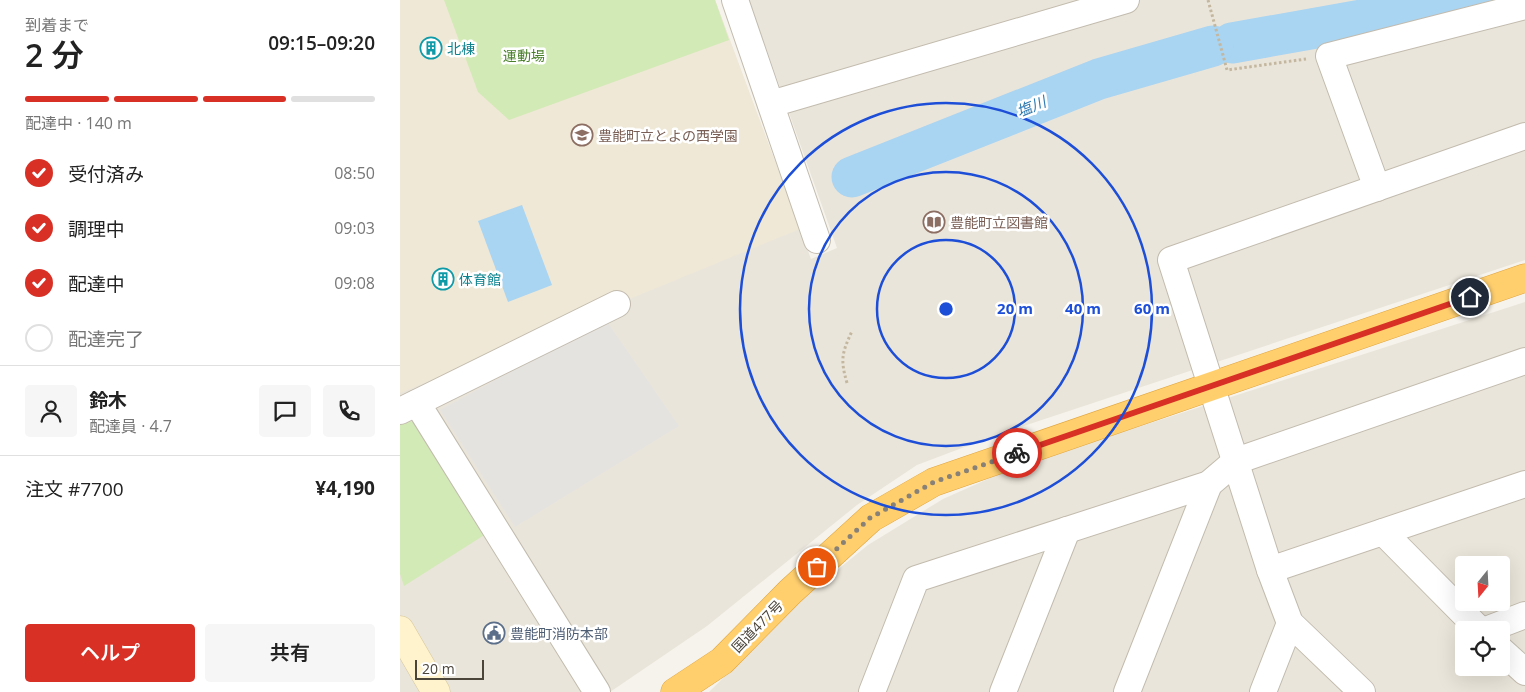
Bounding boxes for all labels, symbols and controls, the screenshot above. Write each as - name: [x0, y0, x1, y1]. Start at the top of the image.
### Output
- text: 到着まで: [25, 14, 89, 36]
- text: 09:15–09:20: [268, 30, 375, 56]
- text: 2 分: [25, 33, 84, 76]
- building icon: 北棟: [419, 36, 443, 60]
- place label: 北棟: [447, 39, 475, 58]
- park label: 運動場: [503, 46, 545, 65]
- water label: 塩川: [1013, 90, 1051, 121]
- text: 配達中 · 140 m: [25, 112, 132, 134]
- school or university icon: 豊能町立とよの西学園: [570, 123, 594, 147]
- place label: 豊能町立とよの西学園: [598, 126, 738, 145]
- icon: check: [25, 159, 53, 187]
- text: 受付済み: [68, 161, 144, 187]
- text: 08:50: [334, 162, 375, 184]
- library icon: 豊能町立図書館: [922, 210, 946, 234]
- place label: 豊能町立図書館: [950, 213, 1048, 232]
- icon: check: [25, 214, 53, 242]
- text: 調理中: [68, 216, 125, 242]
- text: 09:03: [334, 217, 375, 239]
- building icon: 体育館: [431, 267, 455, 291]
- icon: check: [25, 269, 53, 297]
- place label: 体育館: [459, 270, 501, 289]
- text: 配達中: [68, 271, 125, 297]
- text: 09:08: [334, 272, 375, 294]
- pin: [1449, 276, 1491, 318]
- icon: home: [1456, 283, 1484, 311]
- text: 20 m: [997, 298, 1033, 318]
- text: 40 m: [1065, 298, 1101, 318]
- text: 60 m: [1134, 298, 1170, 318]
- centre of rings: [937, 300, 955, 318]
- text: 配達完了: [68, 326, 144, 352]
- button: person: [25, 385, 77, 437]
- button: chat: [259, 385, 311, 437]
- button: phone: [323, 385, 375, 437]
- text: 鈴木: [89, 387, 127, 413]
- text: 配達員 · 4.7: [89, 415, 172, 437]
- courier: [992, 428, 1042, 478]
- icon: bike: [1003, 439, 1031, 467]
- text: ¥4,190: [315, 475, 375, 501]
- text: 注文 #7700: [25, 476, 124, 502]
- pin: [796, 546, 838, 588]
- icon: bag: [803, 553, 831, 581]
- north arrow: [1455, 556, 1510, 611]
- map controls: [1455, 556, 1510, 676]
- street label: 国道477号: [727, 596, 787, 656]
- public building icon: 豊能町消防本部: [482, 621, 506, 645]
- button: locate: [1455, 621, 1510, 676]
- button: ヘルプ: [25, 624, 195, 682]
- button: 共有: [205, 624, 375, 682]
- place label: 豊能町消防本部: [510, 624, 608, 643]
- scale bar: [415, 657, 484, 680]
- text: 20 m: [422, 659, 455, 678]

